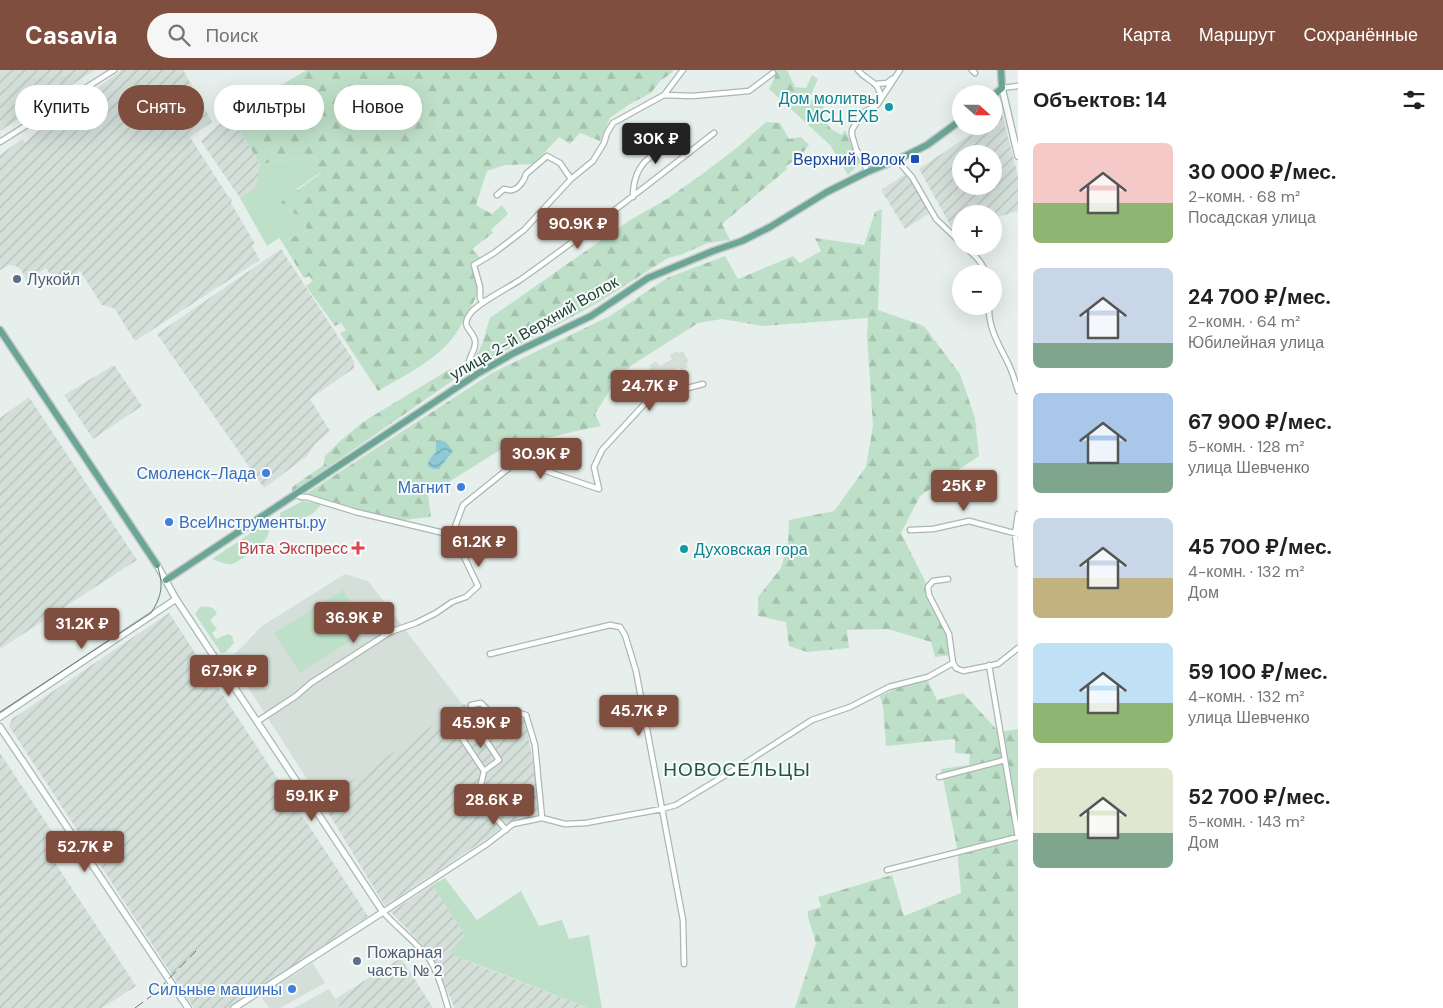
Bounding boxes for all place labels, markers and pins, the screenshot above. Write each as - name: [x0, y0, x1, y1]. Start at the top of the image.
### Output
- place label: Дом молитвы МСЦ ЕХБ: [779, 88, 879, 127]
- marker: Дом молитвы МСЦ ЕХБ: [883, 101, 895, 113]
- pin: 30K ₽: [621, 122, 691, 165]
- place label: Верхний Волок: [793, 149, 906, 170]
- marker: Верхний Волок: [909, 153, 921, 165]
- pin: 90.9K ₽: [532, 208, 624, 250]
- place label: Лукойл: [27, 269, 80, 290]
- marker: Лукойл: [11, 273, 23, 285]
- pin: 24.7K ₽: [604, 370, 696, 412]
- pin: 30.9K ₽: [495, 438, 587, 480]
- place label: Смоленск-Лада: [137, 463, 256, 484]
- marker: Смоленск-Лада: [260, 467, 272, 479]
- pin: 25K ₽: [929, 470, 999, 512]
- place label: Магнит: [398, 477, 452, 498]
- marker: Магнит: [455, 481, 467, 493]
- place label: ВсеИнструменты.ру: [179, 512, 326, 533]
- marker: ВсеИнструменты.ру: [163, 516, 175, 528]
- pin: 61.2K ₽: [433, 526, 525, 568]
- place label: Вита Экспресс: [239, 538, 348, 559]
- place label: Духовская гора: [694, 539, 808, 560]
- marker: Вита Экспресс: [352, 542, 364, 554]
- marker: Духовская гора: [678, 543, 690, 555]
- pin: 36.9K ₽: [308, 602, 400, 644]
- pin: 31.2K ₽: [36, 608, 128, 650]
- pin: 67.9K ₽: [183, 654, 275, 697]
- pin: 45.7K ₽: [593, 694, 685, 737]
- pin: 45.9K ₽: [435, 706, 527, 749]
- pin: 59.1K ₽: [266, 780, 358, 822]
- pin: 28.6K ₽: [448, 784, 540, 826]
- pin: 52.7K ₽: [39, 830, 131, 873]
- place label: Пожарная часть № 2: [367, 942, 443, 981]
- marker: Пожарная часть № 2: [351, 955, 363, 967]
- place label: Сильные машины: [148, 979, 282, 1000]
- marker: Сильные машины: [286, 983, 298, 995]

